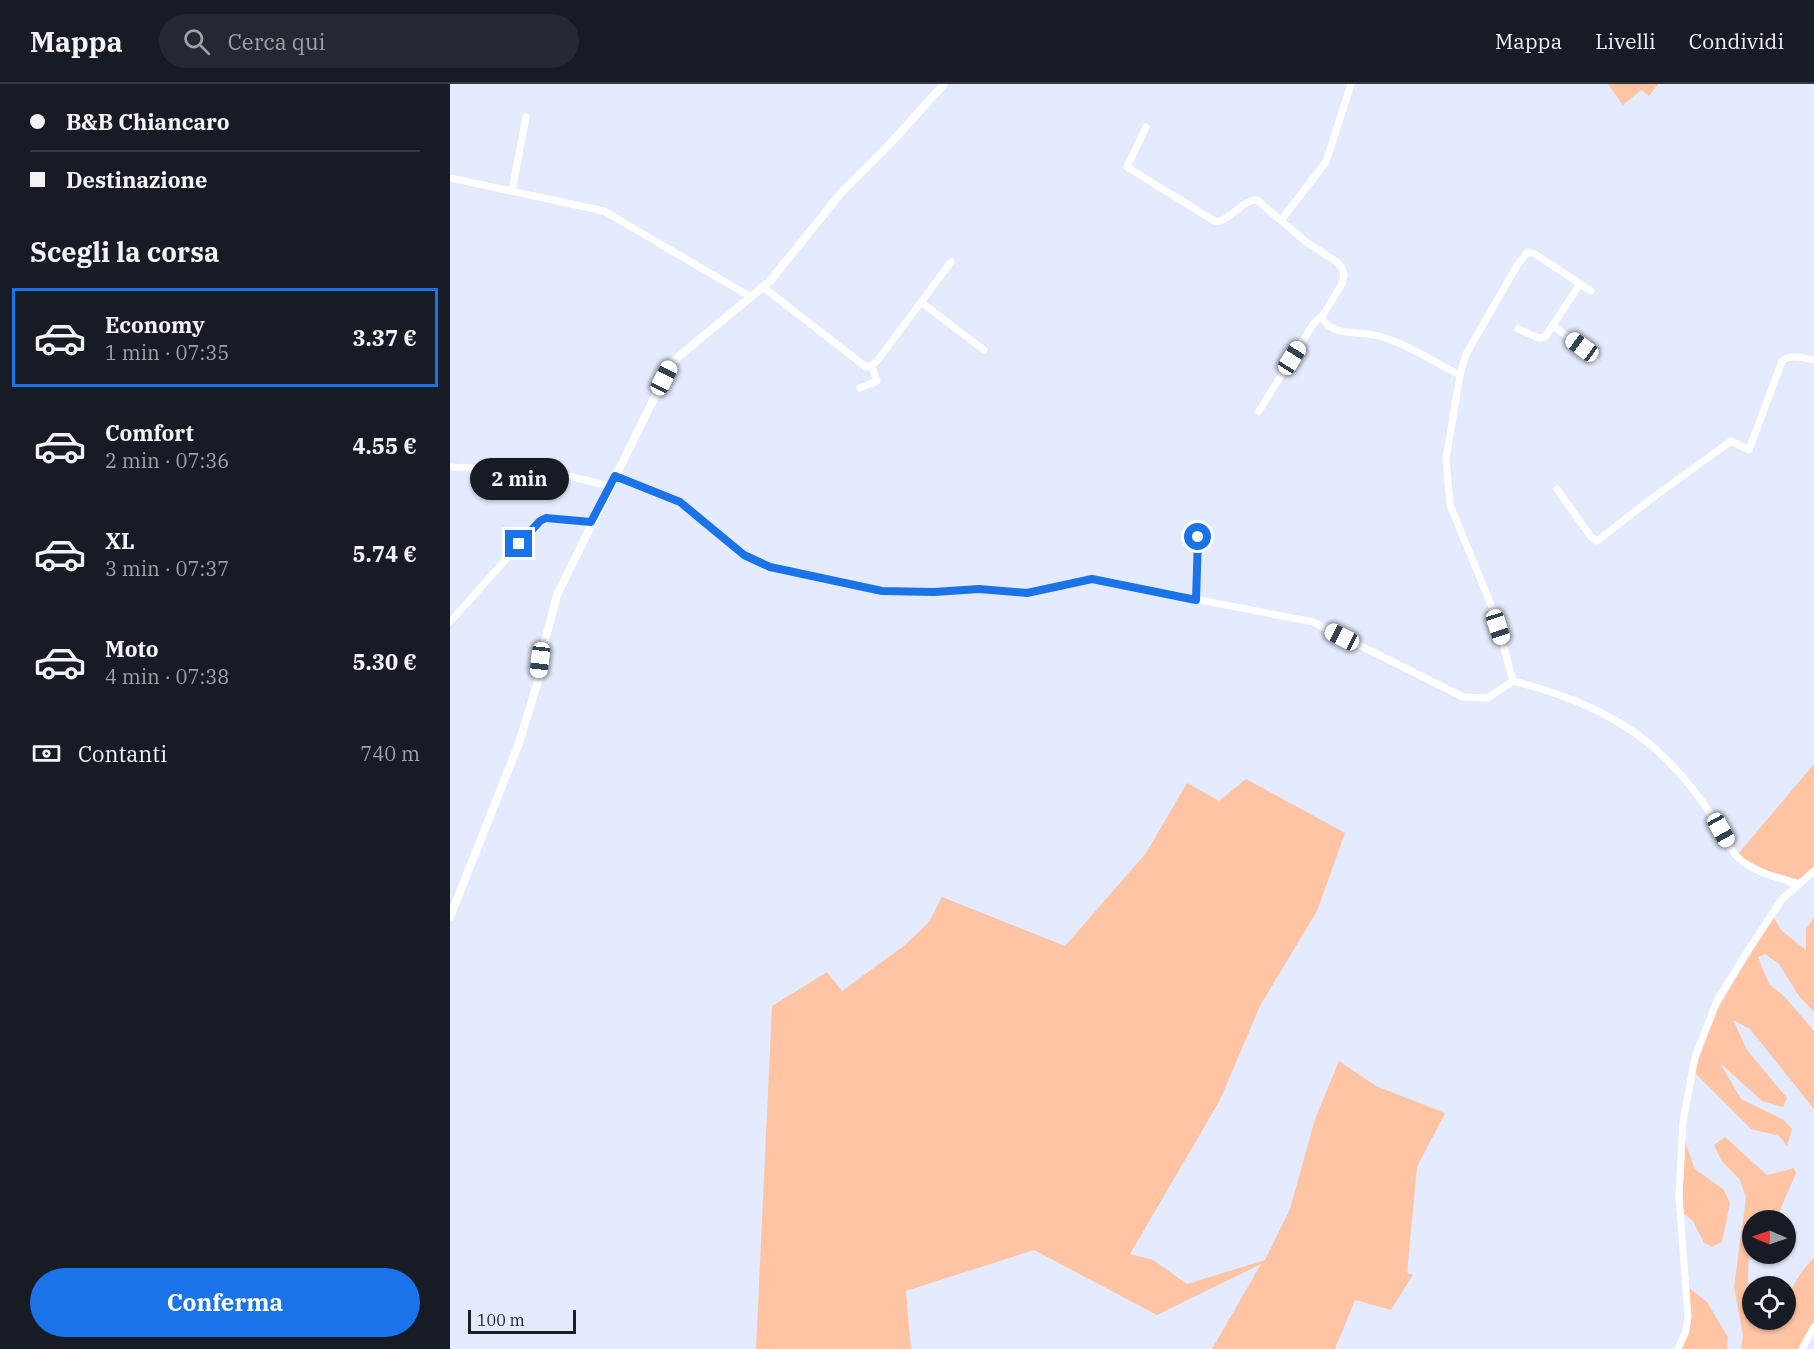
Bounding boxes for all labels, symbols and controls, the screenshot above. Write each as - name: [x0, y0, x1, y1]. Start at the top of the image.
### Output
- search box: [159, 14, 579, 68]
- text: Mappa: [30, 23, 123, 60]
- icon: search: [180, 25, 213, 58]
- text: Cerca qui: [228, 27, 326, 56]
- text: Mappa: [1495, 27, 1562, 55]
- text: Livelli: [1595, 27, 1656, 55]
- text: Condividi: [1689, 27, 1784, 55]
- text: B&B Chiancaro: [66, 107, 230, 136]
- text: Destinazione: [66, 165, 208, 194]
- text: Scegli la corsa: [30, 234, 219, 269]
- text: Economy: [105, 310, 205, 339]
- icon: car: [33, 311, 87, 365]
- text: 3.37 €: [352, 323, 417, 352]
- car: [1562, 329, 1602, 365]
- car: [1275, 338, 1309, 378]
- text: 1 min · 07:35: [105, 339, 229, 366]
- car: [648, 358, 680, 398]
- text: Comfort: [105, 418, 194, 447]
- icon: car: [33, 419, 87, 473]
- text: 4.55 €: [352, 431, 417, 460]
- text: 2 min · 07:36: [105, 447, 229, 474]
- callout: 2 min: [470, 457, 568, 499]
- text: 2 min: [492, 465, 548, 492]
- route start: [1184, 523, 1211, 550]
- text: XL: [105, 526, 135, 555]
- icon: car: [33, 527, 87, 581]
- route end: [505, 530, 532, 557]
- text: 5.74 €: [352, 539, 417, 568]
- text: 3 min · 07:37: [105, 555, 229, 582]
- car: [1484, 607, 1512, 647]
- car: [1322, 621, 1362, 653]
- text: Moto: [105, 634, 159, 663]
- icon: car: [33, 635, 87, 689]
- car: [529, 641, 551, 679]
- text: 5.30 €: [352, 647, 417, 676]
- text: 4 min · 07:38: [105, 663, 229, 690]
- icon: cash: [30, 737, 63, 770]
- text: Contanti: [78, 739, 167, 768]
- text: 740 m: [360, 740, 420, 767]
- car: [1704, 810, 1738, 850]
- north arrow: [1742, 1210, 1796, 1264]
- map controls: [1742, 1210, 1796, 1330]
- button: Conferma: [30, 1268, 420, 1337]
- button: locate: [1742, 1276, 1796, 1330]
- scale bar: [468, 1307, 576, 1334]
- text: 100 m: [477, 1310, 525, 1330]

